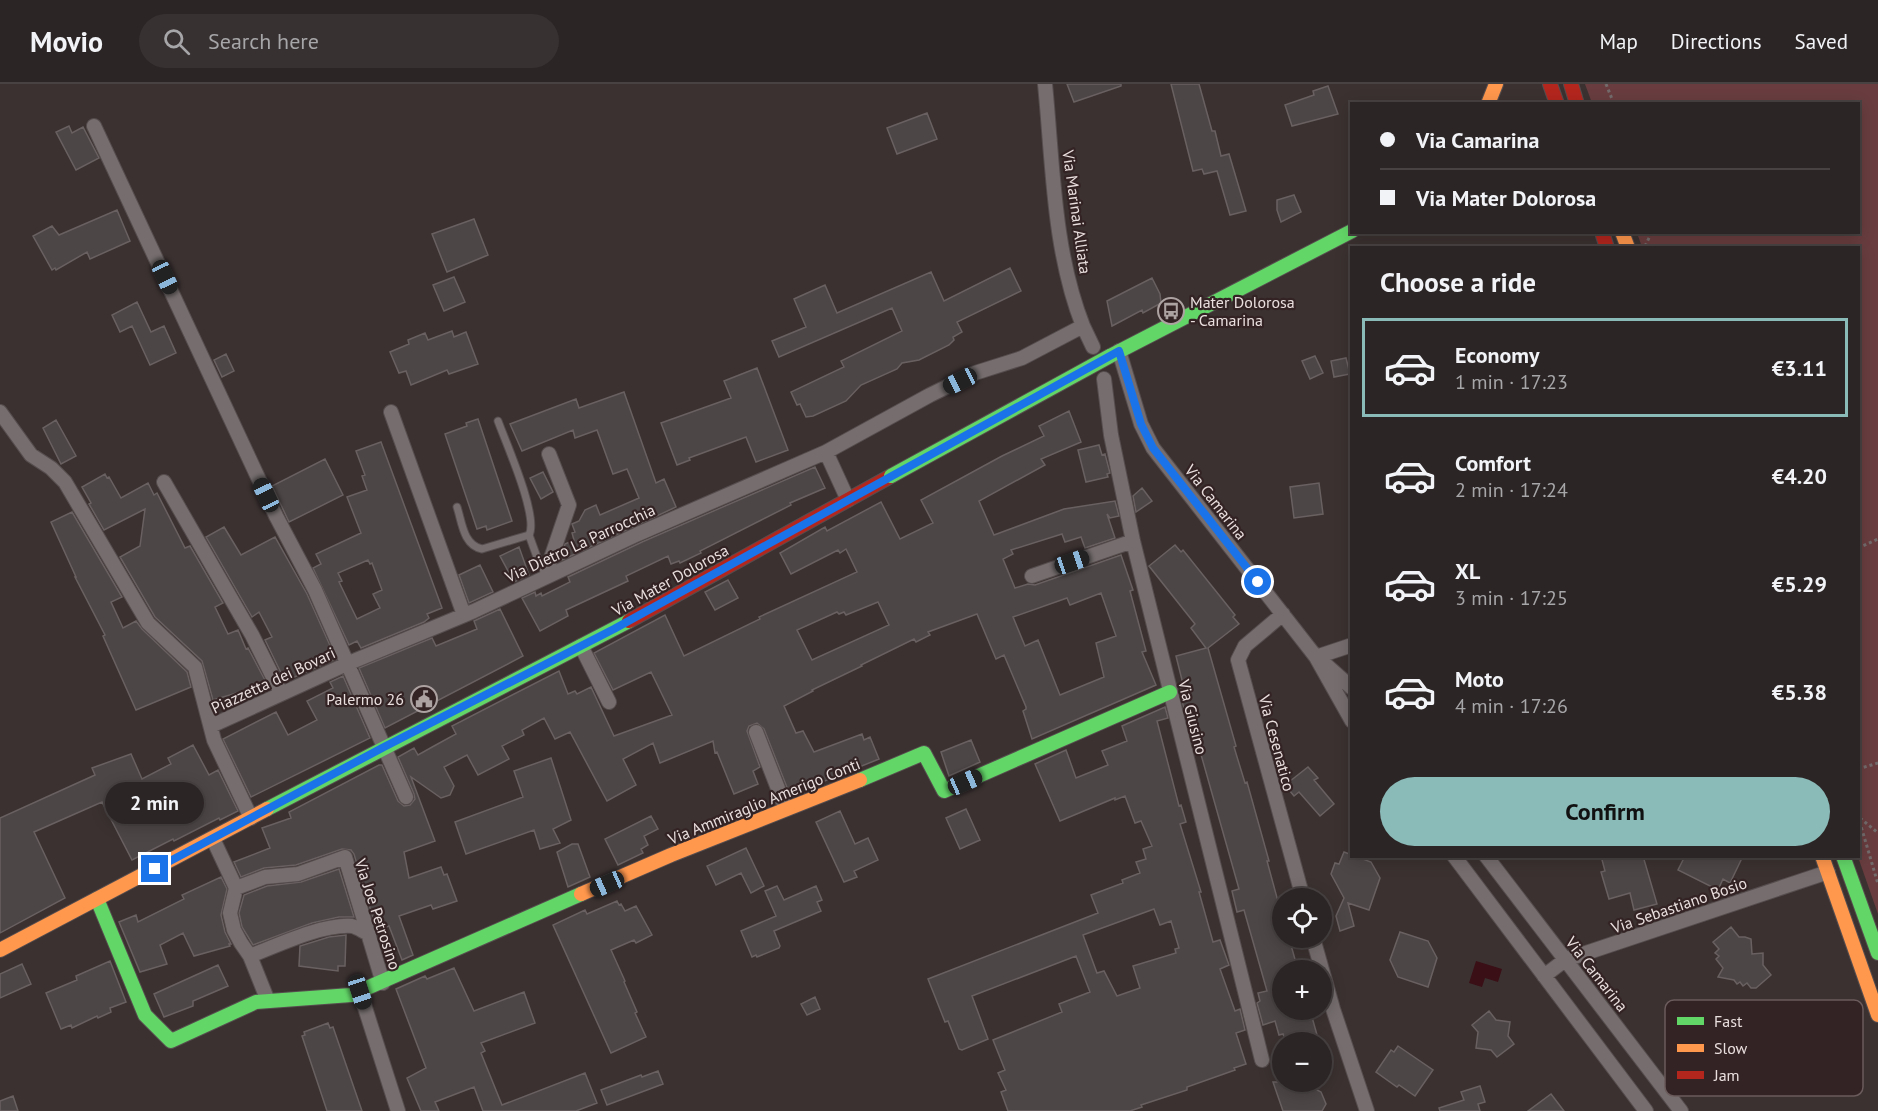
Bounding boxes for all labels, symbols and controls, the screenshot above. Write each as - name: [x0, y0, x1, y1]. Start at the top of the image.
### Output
- search box: [139, 14, 559, 68]
- text: Movio: [30, 23, 103, 60]
- icon: search: [160, 25, 193, 58]
- text: Search here: [208, 27, 319, 55]
- text: Map: [1599, 28, 1638, 55]
- text: Directions: [1671, 28, 1762, 55]
- text: Saved: [1795, 28, 1848, 55]
- text: Via Camarina: [1416, 126, 1540, 154]
- street label: Via Marinai Alliata: [1058, 148, 1096, 275]
- text: Via Mater Dolorosa: [1416, 184, 1596, 212]
- car: [149, 257, 181, 297]
- text: Choose a ride: [1380, 265, 1536, 299]
- place label: Mater Dolorosa - Camarina: [1190, 292, 1295, 330]
- bus stop icon: Mater Dolorosa - Camarina: [1156, 296, 1186, 326]
- icon: car: [1383, 341, 1437, 395]
- text: Economy: [1455, 341, 1539, 369]
- text: €3.11: [1772, 354, 1827, 382]
- car: [940, 365, 980, 397]
- text: 1 min · 17:23: [1455, 369, 1568, 395]
- icon: car: [1383, 449, 1437, 503]
- text: Comfort: [1455, 449, 1531, 477]
- street label: Via Camarina: [1180, 460, 1252, 544]
- text: €4.20: [1772, 462, 1827, 490]
- car: [250, 475, 282, 515]
- text: 2 min · 17:24: [1455, 477, 1568, 503]
- street label: Via Dietro La Parrocchia: [501, 499, 658, 587]
- street label: Via Mater Dolorosa: [607, 540, 732, 621]
- car: [1052, 548, 1092, 576]
- icon: car: [1383, 557, 1437, 611]
- text: XL: [1455, 557, 1480, 585]
- route start: [1244, 568, 1271, 595]
- text: €5.29: [1772, 570, 1827, 598]
- text: 3 min · 17:25: [1455, 585, 1568, 611]
- street label: Piazzetta dei Bovari: [208, 642, 338, 718]
- icon: car: [1383, 665, 1437, 719]
- text: Moto: [1455, 665, 1504, 693]
- street label: Via Giusino: [1174, 676, 1212, 757]
- text: €5.38: [1772, 678, 1827, 706]
- public building icon: Palermo 26: [409, 684, 439, 714]
- place label: Palermo 26: [326, 689, 404, 709]
- street label: Via Cesenatico: [1254, 692, 1299, 793]
- text: 4 min · 17:26: [1455, 693, 1568, 719]
- street label: Via Ammiraglio Amerigo Conti: [664, 753, 863, 849]
- car: [945, 766, 985, 798]
- button: Confirm: [1380, 777, 1830, 846]
- callout: 2 min: [106, 782, 204, 824]
- text: 2 min: [130, 790, 179, 816]
- route end: [141, 855, 168, 882]
- street label: Via Joe Petrosino: [350, 855, 405, 972]
- car: [587, 868, 627, 900]
- street label: Via Sebastiano Bosio: [1608, 872, 1750, 938]
- map controls: [1272, 888, 1332, 1092]
- button: locate: [1272, 888, 1332, 948]
- street label: Via Camarina: [1561, 932, 1633, 1016]
- button: +: [1272, 960, 1332, 1020]
- car: [346, 972, 374, 1012]
- legend: [1665, 1000, 1863, 1096]
- text: Fast: [1714, 1011, 1743, 1031]
- button: −: [1272, 1032, 1332, 1092]
- text: Slow: [1714, 1038, 1748, 1058]
- text: Jam: [1713, 1065, 1740, 1085]

